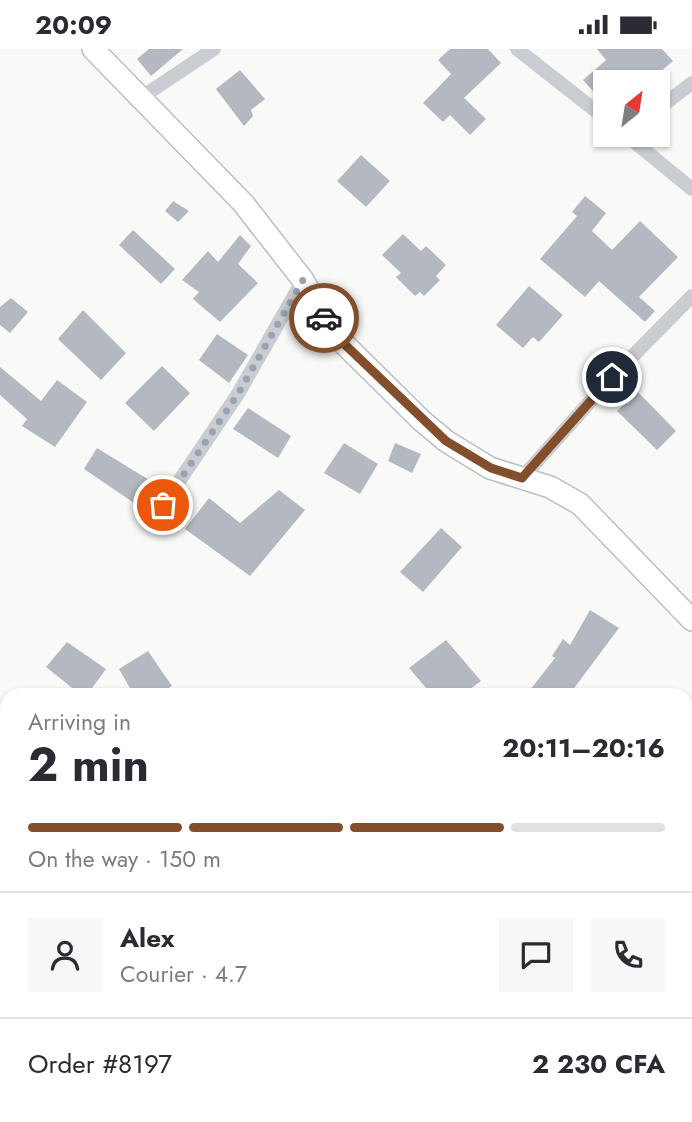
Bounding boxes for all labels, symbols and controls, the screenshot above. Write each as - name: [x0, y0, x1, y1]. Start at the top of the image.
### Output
- text: 20:09: [35, 6, 112, 44]
- north arrow: [593, 70, 670, 147]
- map controls: [593, 70, 670, 147]
- courier: [289, 283, 359, 353]
- icon: car: [305, 299, 343, 337]
- pin: [582, 347, 642, 407]
- icon: home: [593, 358, 631, 396]
- pin: [133, 475, 193, 535]
- icon: bag: [144, 486, 182, 524]
- text: Arriving in: [28, 705, 131, 739]
- text: 20:11–20:16: [502, 729, 665, 767]
- text: 2 min: [28, 732, 149, 798]
- text: On the way · 150 m: [28, 842, 221, 876]
- button: person: [28, 918, 102, 992]
- button: chat: [499, 918, 573, 992]
- button: phone: [591, 918, 665, 992]
- text: Alex: [120, 919, 174, 957]
- text: Courier · 4.7: [120, 957, 247, 991]
- text: Order #8197: [28, 1045, 172, 1083]
- text: 2 230 CFA: [532, 1045, 665, 1083]

